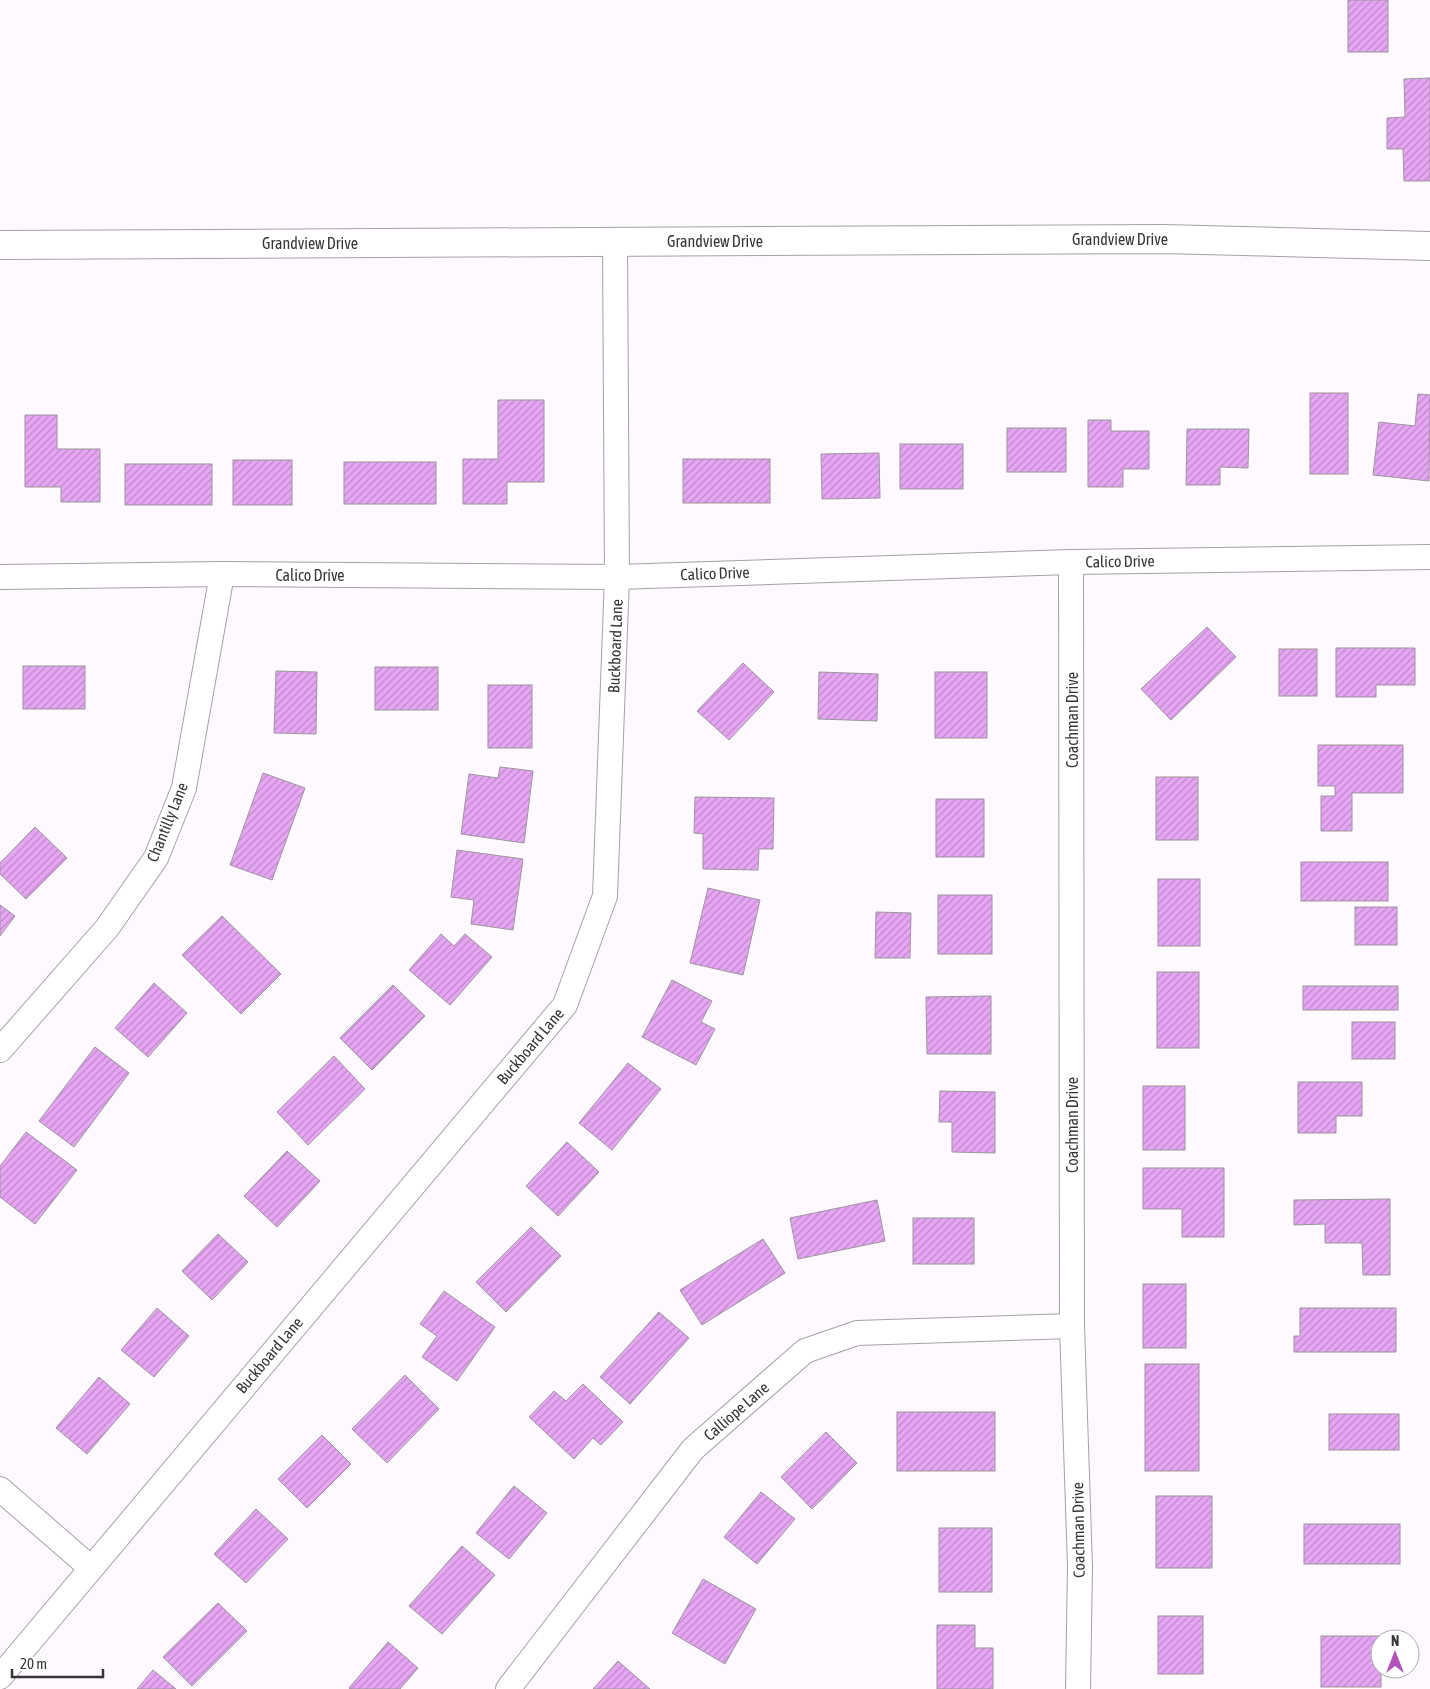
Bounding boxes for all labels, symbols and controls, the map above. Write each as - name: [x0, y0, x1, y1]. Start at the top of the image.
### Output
- street label: Grandview Drive: [1072, 230, 1168, 248]
- street label: Grandview Drive: [667, 232, 763, 250]
- street label: Grandview Drive: [262, 234, 358, 252]
- street label: Calico Drive: [1085, 551, 1155, 571]
- street label: Calico Drive: [680, 563, 750, 583]
- street label: Calico Drive: [275, 566, 345, 584]
- street label: Buckboard Lane: [604, 599, 626, 693]
- street label: Coachman Drive: [1063, 672, 1081, 768]
- street label: Chantilly Lane: [143, 780, 192, 865]
- street label: Buckboard Lane: [493, 1004, 567, 1088]
- street label: Coachman Drive: [1063, 1077, 1081, 1173]
- street label: Buckboard Lane: [232, 1313, 306, 1397]
- street label: Calliope Lane: [700, 1378, 773, 1445]
- street label: Coachman Drive: [1068, 1482, 1088, 1578]
- north arrow: [1370, 1629, 1420, 1679]
- text: N: [1391, 1633, 1399, 1649]
- scale bar: [12, 1646, 104, 1678]
- text: 20 m: [20, 1655, 47, 1672]

